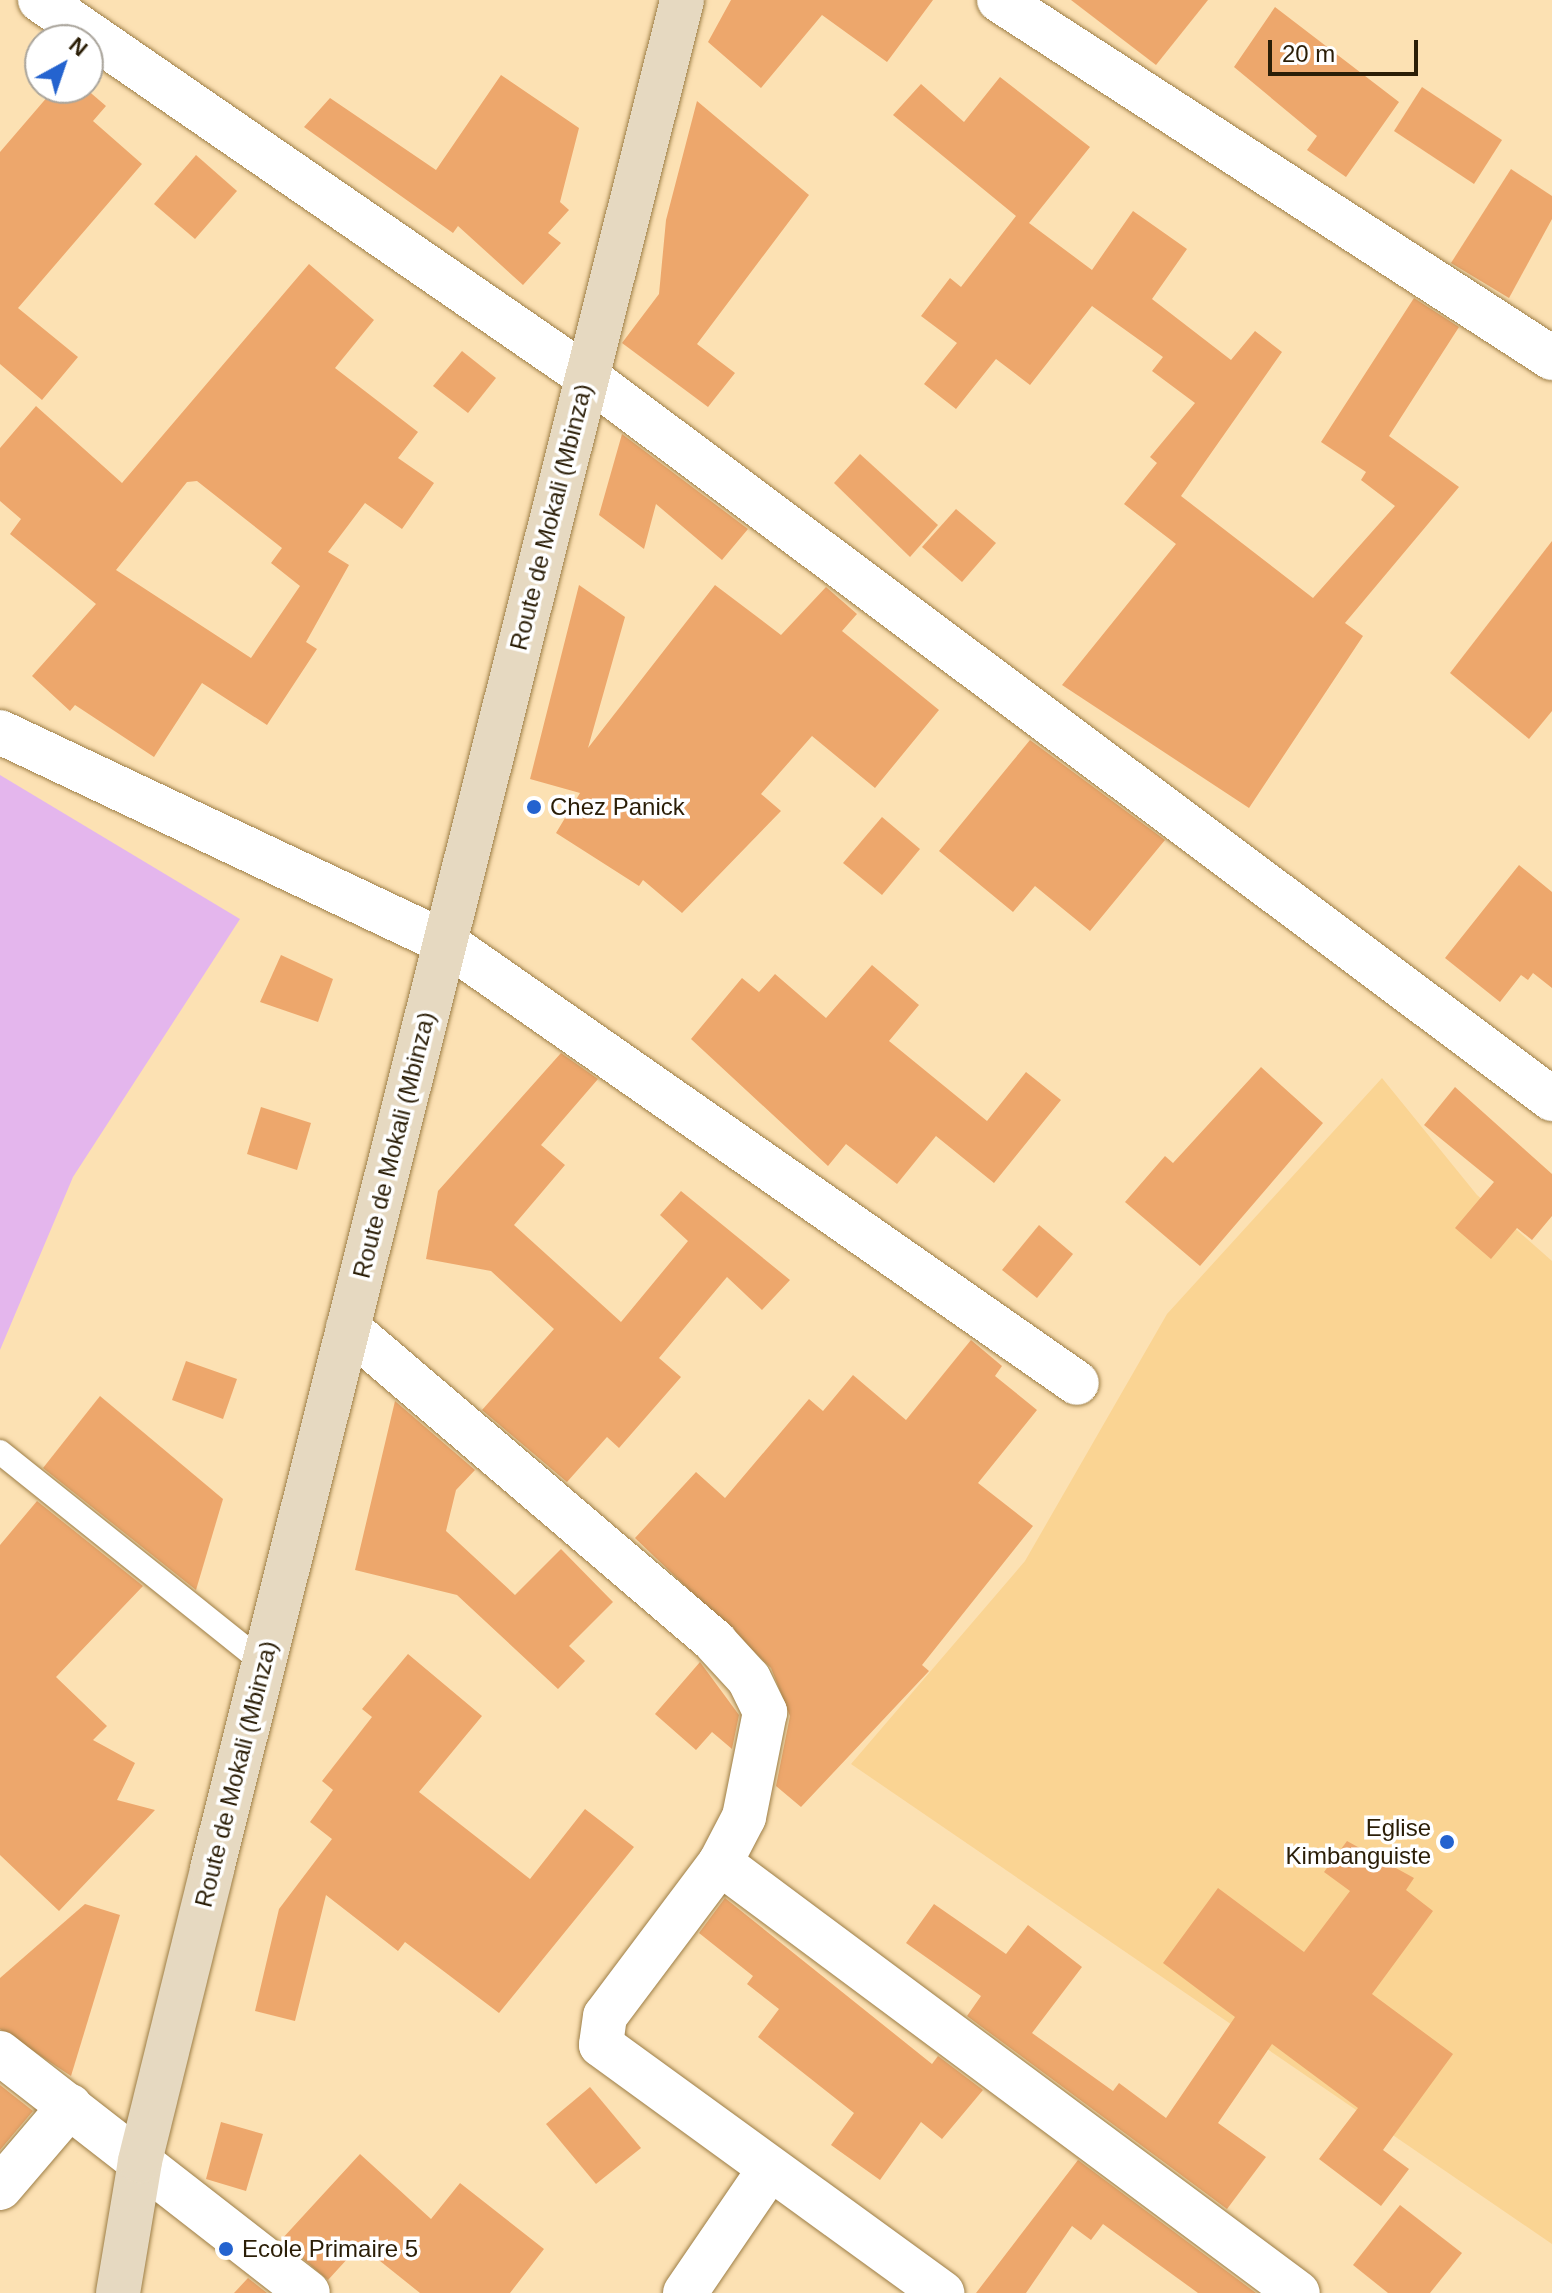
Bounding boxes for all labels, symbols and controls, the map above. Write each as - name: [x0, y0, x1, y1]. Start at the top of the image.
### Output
- north arrow: [24, 24, 104, 104]
- scale bar: [1272, 24, 1422, 74]
- text: N: [64, 32, 93, 61]
- text: 20 m: [1282, 40, 1335, 67]
- street label: Route de Mokali (Mbinza): [504, 381, 598, 653]
- place label: Chez Panick: [550, 793, 685, 821]
- marker: Chez Panick: [525, 798, 543, 816]
- street label: Route de Mokali (Mbinza): [347, 1009, 441, 1281]
- street label: Route de Mokali (Mbinza): [189, 1638, 283, 1910]
- place label: Eglise Kimbanguiste: [1286, 1814, 1431, 1870]
- marker: Eglise Kimbanguiste: [1438, 1833, 1456, 1851]
- place label: Ecole Primaire 5: [242, 2235, 418, 2263]
- marker: Ecole Primaire 5: [217, 2240, 235, 2258]

